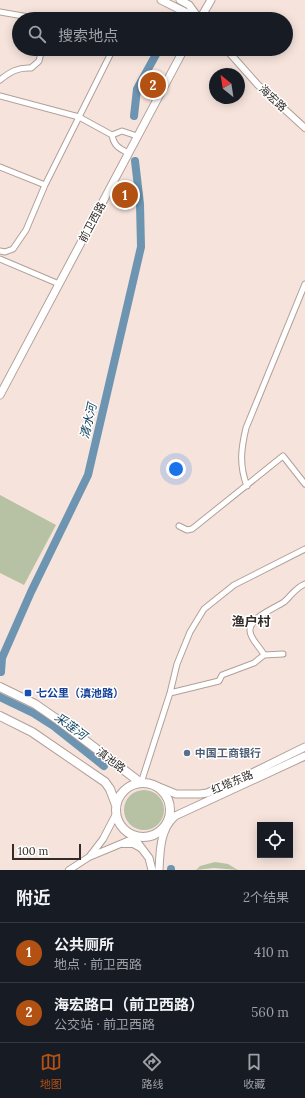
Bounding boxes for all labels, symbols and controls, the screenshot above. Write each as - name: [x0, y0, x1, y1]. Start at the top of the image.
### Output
- search box: [12, 12, 293, 56]
- icon: search: [26, 23, 48, 45]
- text: 搜索地点: [58, 26, 118, 45]
- north arrow: [209, 68, 245, 104]
- pin: 2: [140, 70, 166, 100]
- street label: 海宏路: [256, 82, 290, 114]
- pin: 1: [112, 180, 138, 210]
- street label: 前卫西路: [75, 199, 109, 245]
- water label: 清水河: [77, 400, 100, 440]
- your location: [166, 459, 186, 479]
- district label: 渔户村: [231, 613, 271, 630]
- place label: 七公里（滇池路）: [36, 686, 124, 700]
- marker: 七公里（滇池路）: [23, 688, 33, 698]
- water label: 采莲河: [52, 709, 92, 744]
- street label: 滇池路: [94, 744, 128, 776]
- place label: 中国工商银行: [195, 746, 261, 760]
- marker: 中国工商银行: [182, 748, 192, 758]
- street label: 红塔东路: [209, 767, 255, 797]
- map controls: [257, 822, 293, 858]
- button: locate: [257, 822, 293, 858]
- scale bar: [12, 842, 81, 861]
- text: 100 m: [18, 844, 48, 858]
- text: 附近: [16, 887, 50, 909]
- text: 2个结果: [243, 889, 289, 906]
- text: 公共厕所: [54, 935, 114, 954]
- text: 1: [26, 944, 32, 961]
- text: 410 m: [254, 944, 289, 961]
- text: 地点 · 前卫西路: [54, 956, 142, 973]
- text: 海宏路口（前卫西路）: [54, 995, 204, 1014]
- text: 2: [26, 1004, 32, 1021]
- text: 560 m: [251, 1004, 289, 1021]
- text: 公交站 · 前卫西路: [54, 1016, 155, 1033]
- tab: 地图: [40, 1051, 62, 1091]
- tab: 路线: [141, 1051, 163, 1091]
- tab: 收藏: [243, 1051, 265, 1091]

